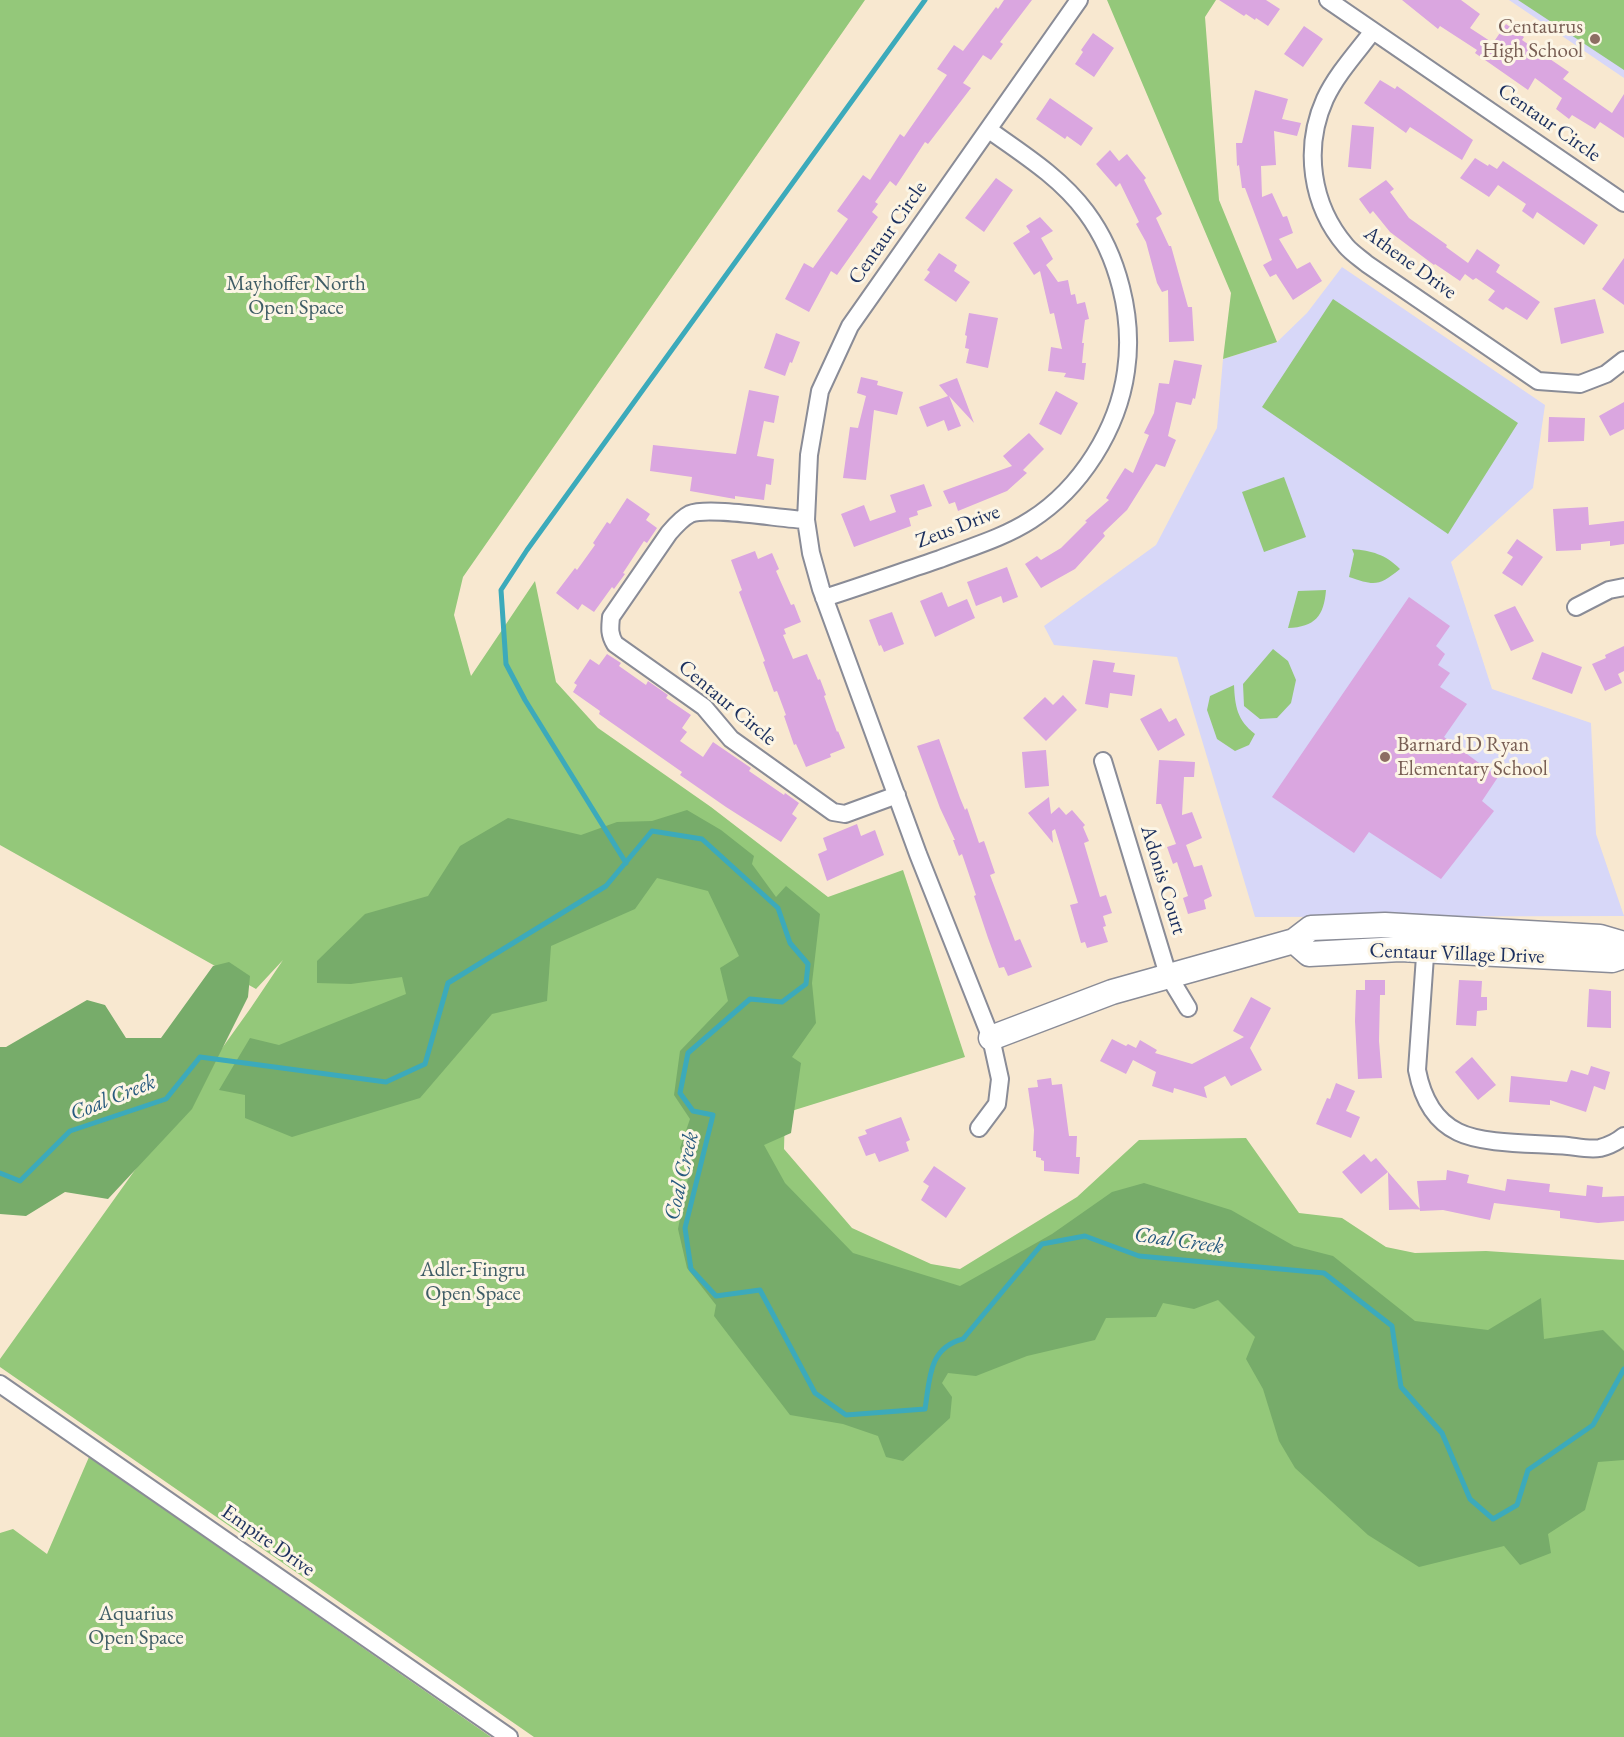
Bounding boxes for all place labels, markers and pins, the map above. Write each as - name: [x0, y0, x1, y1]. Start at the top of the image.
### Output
- place label: Centaurus High School: [1482, 14, 1583, 64]
- marker: Centaurus High School: [1588, 32, 1602, 46]
- place label: Barnard D Ryan Elementary School: [1397, 732, 1548, 782]
- marker: Barnard D Ryan Elementary School: [1378, 750, 1392, 764]

